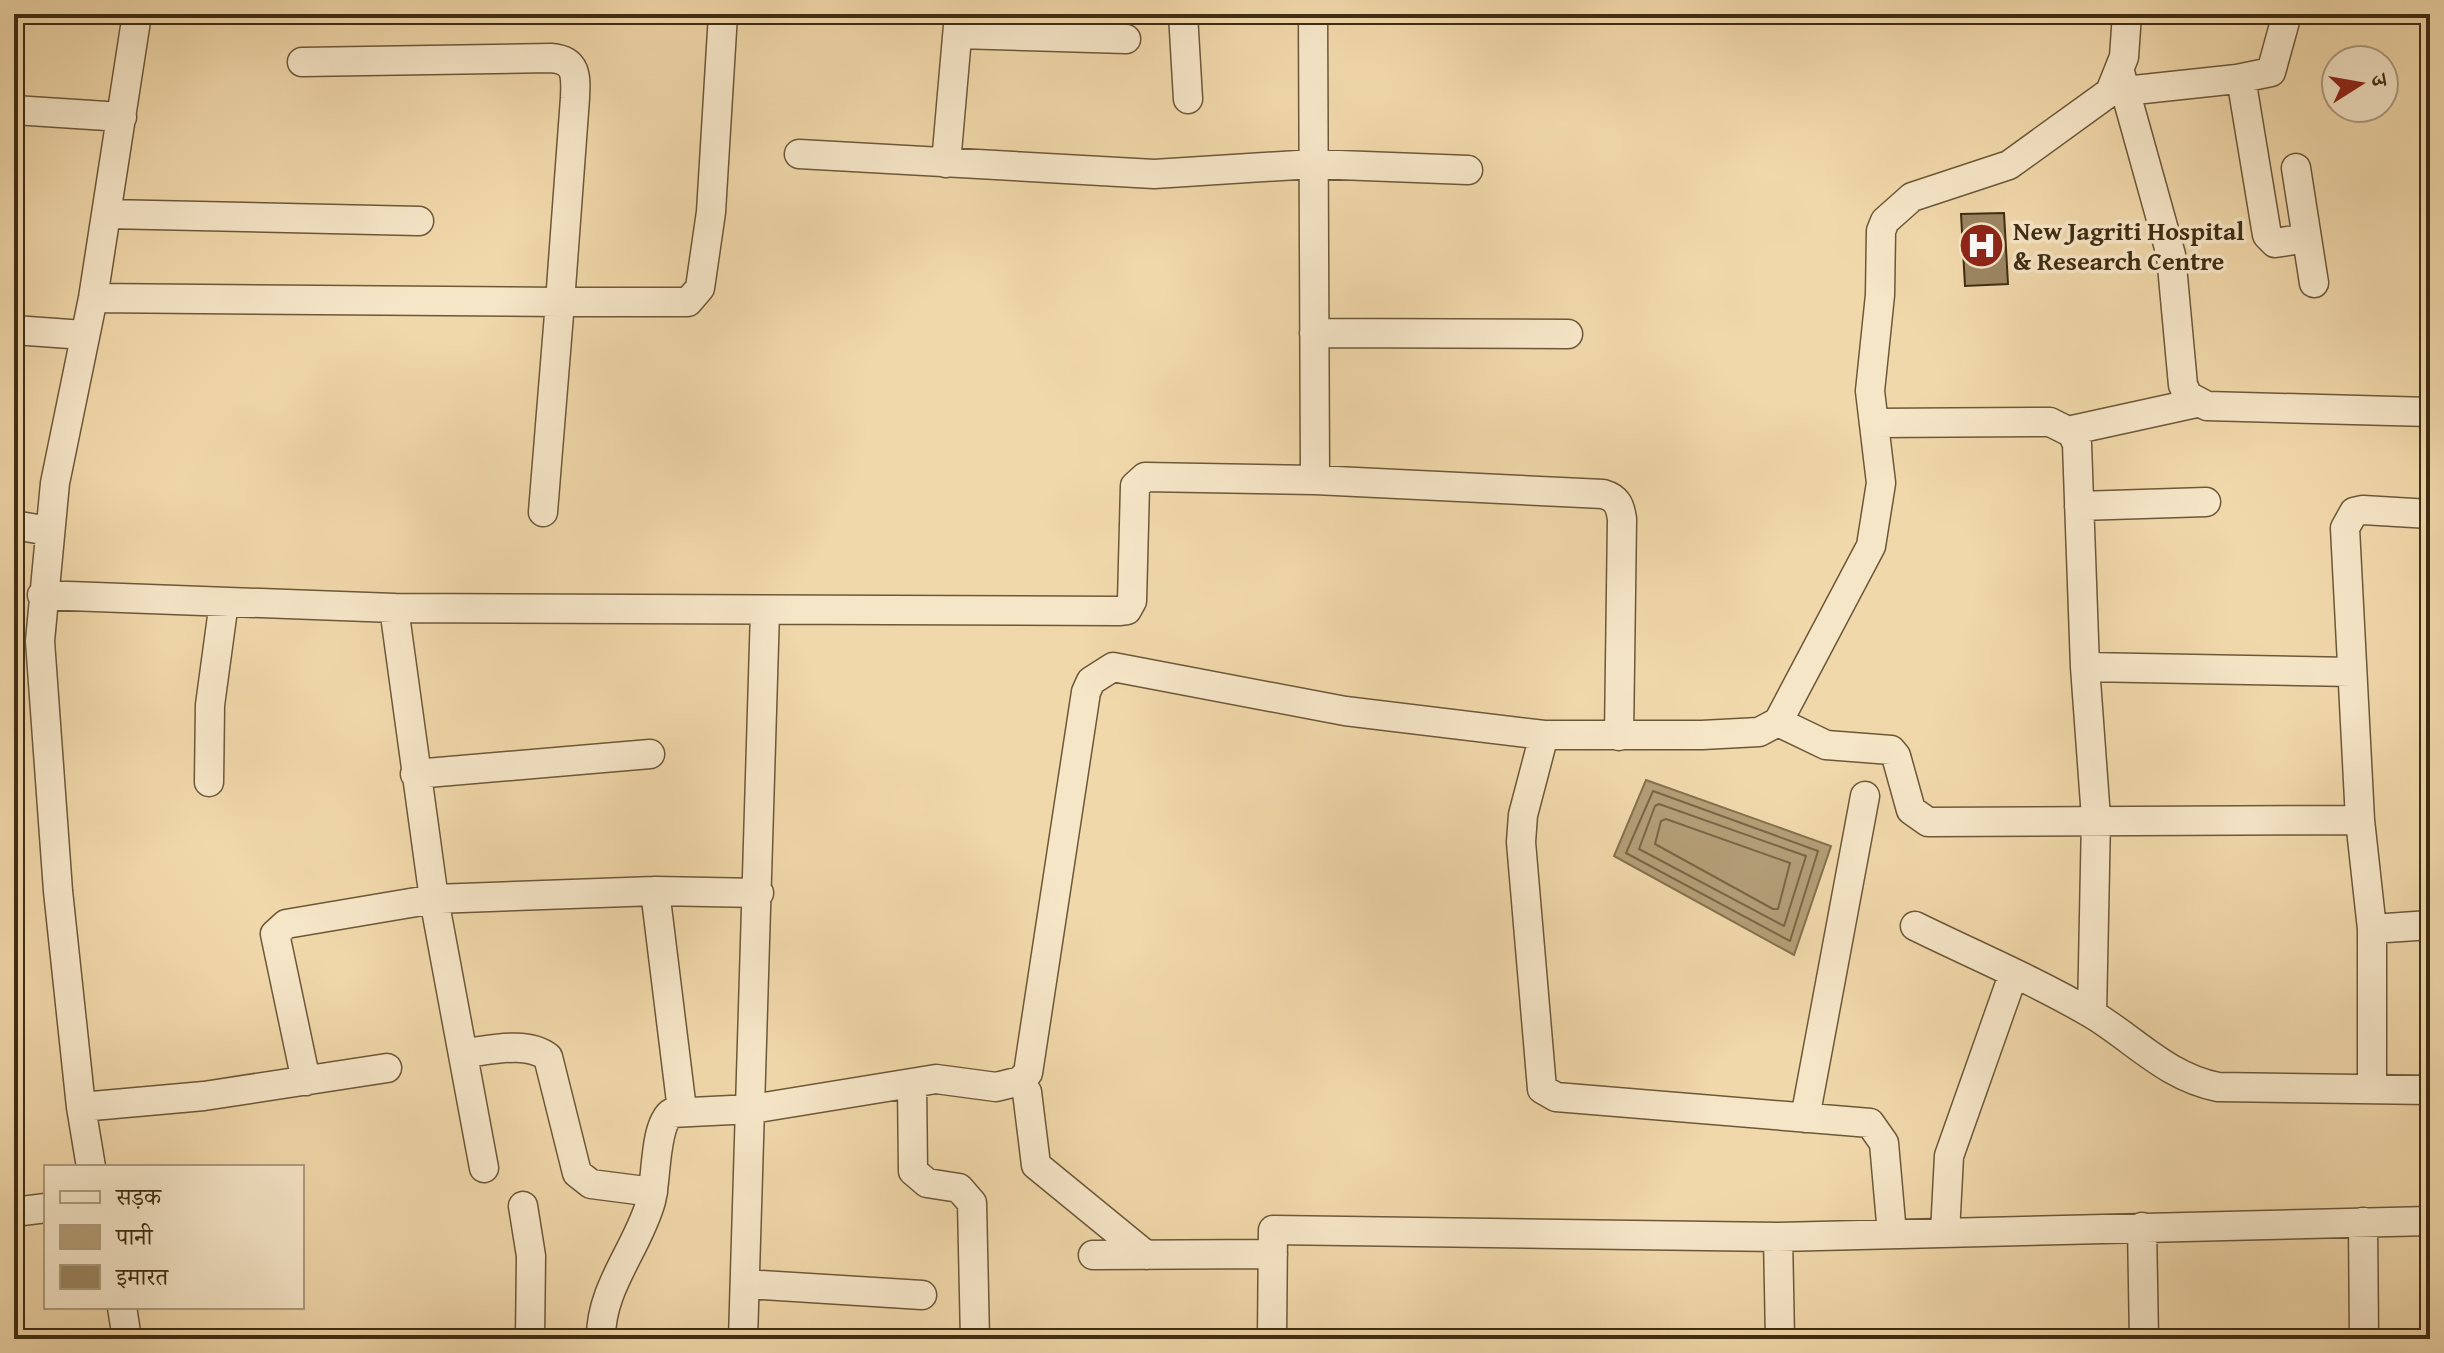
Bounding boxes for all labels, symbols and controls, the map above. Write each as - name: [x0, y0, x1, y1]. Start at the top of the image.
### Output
- north arrow: [2320, 44, 2400, 124]
- text: उ: [2362, 70, 2397, 90]
- place label: New Jagriti Hospital & Research Centre: [2013, 211, 2244, 280]
- hospital icon: New Jagriti Hospital & Research Centre: [1958, 221, 2006, 269]
- legend: [44, 1165, 304, 1309]
- text: सड़क: [115, 1179, 163, 1214]
- text: पानी: [115, 1219, 154, 1254]
- text: इमारत: [115, 1259, 169, 1294]

